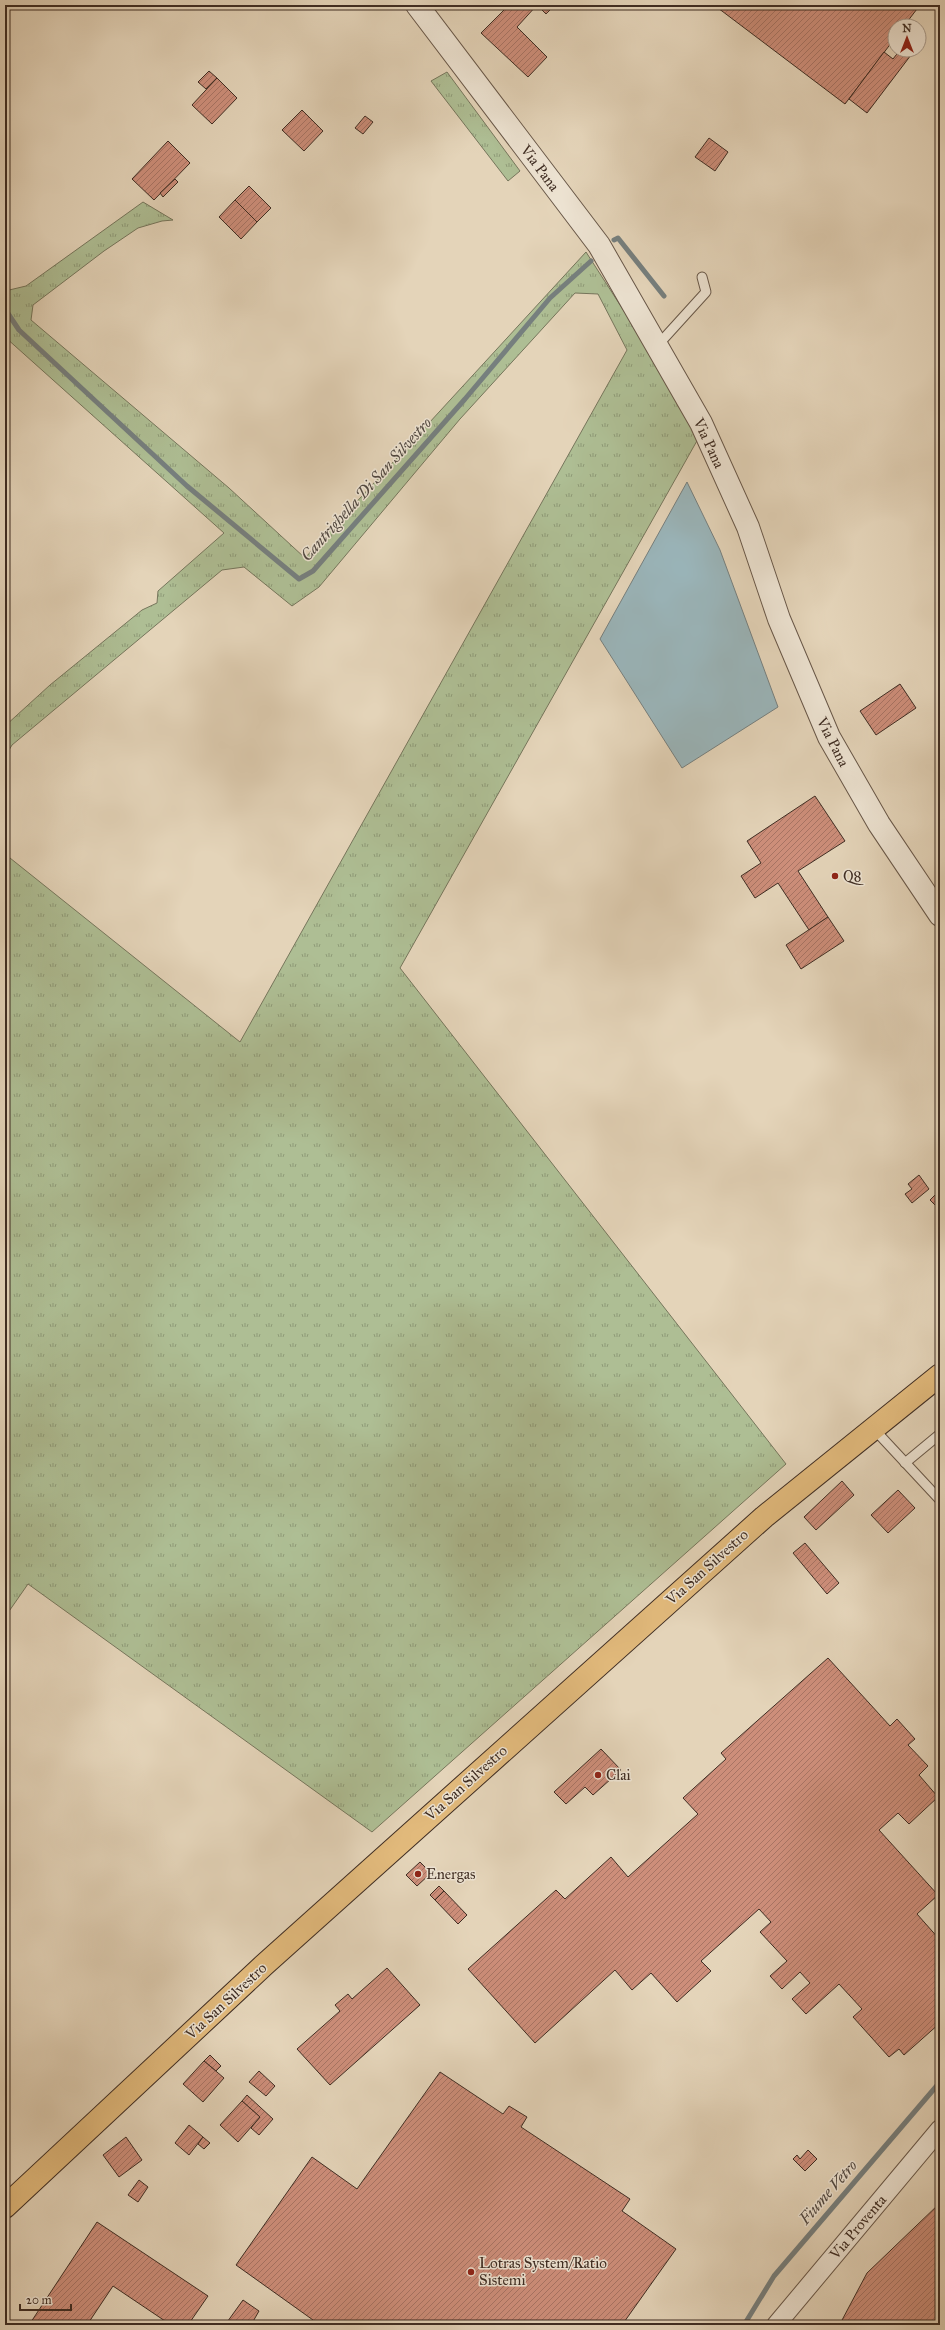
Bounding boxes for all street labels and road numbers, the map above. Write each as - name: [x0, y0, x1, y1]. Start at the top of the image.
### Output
- street label: Via Pana: [516, 141, 564, 195]
- street label: Via Pana: [689, 414, 729, 472]
- street label: Via Pana: [812, 713, 853, 770]
- street label: Via San Silvestro: [661, 1525, 752, 1609]
- street label: Via San Silvestro: [420, 1741, 511, 1825]
- street label: Via San Silvestro: [181, 1959, 271, 2044]
- street label: Via Proventa: [825, 2191, 891, 2264]

